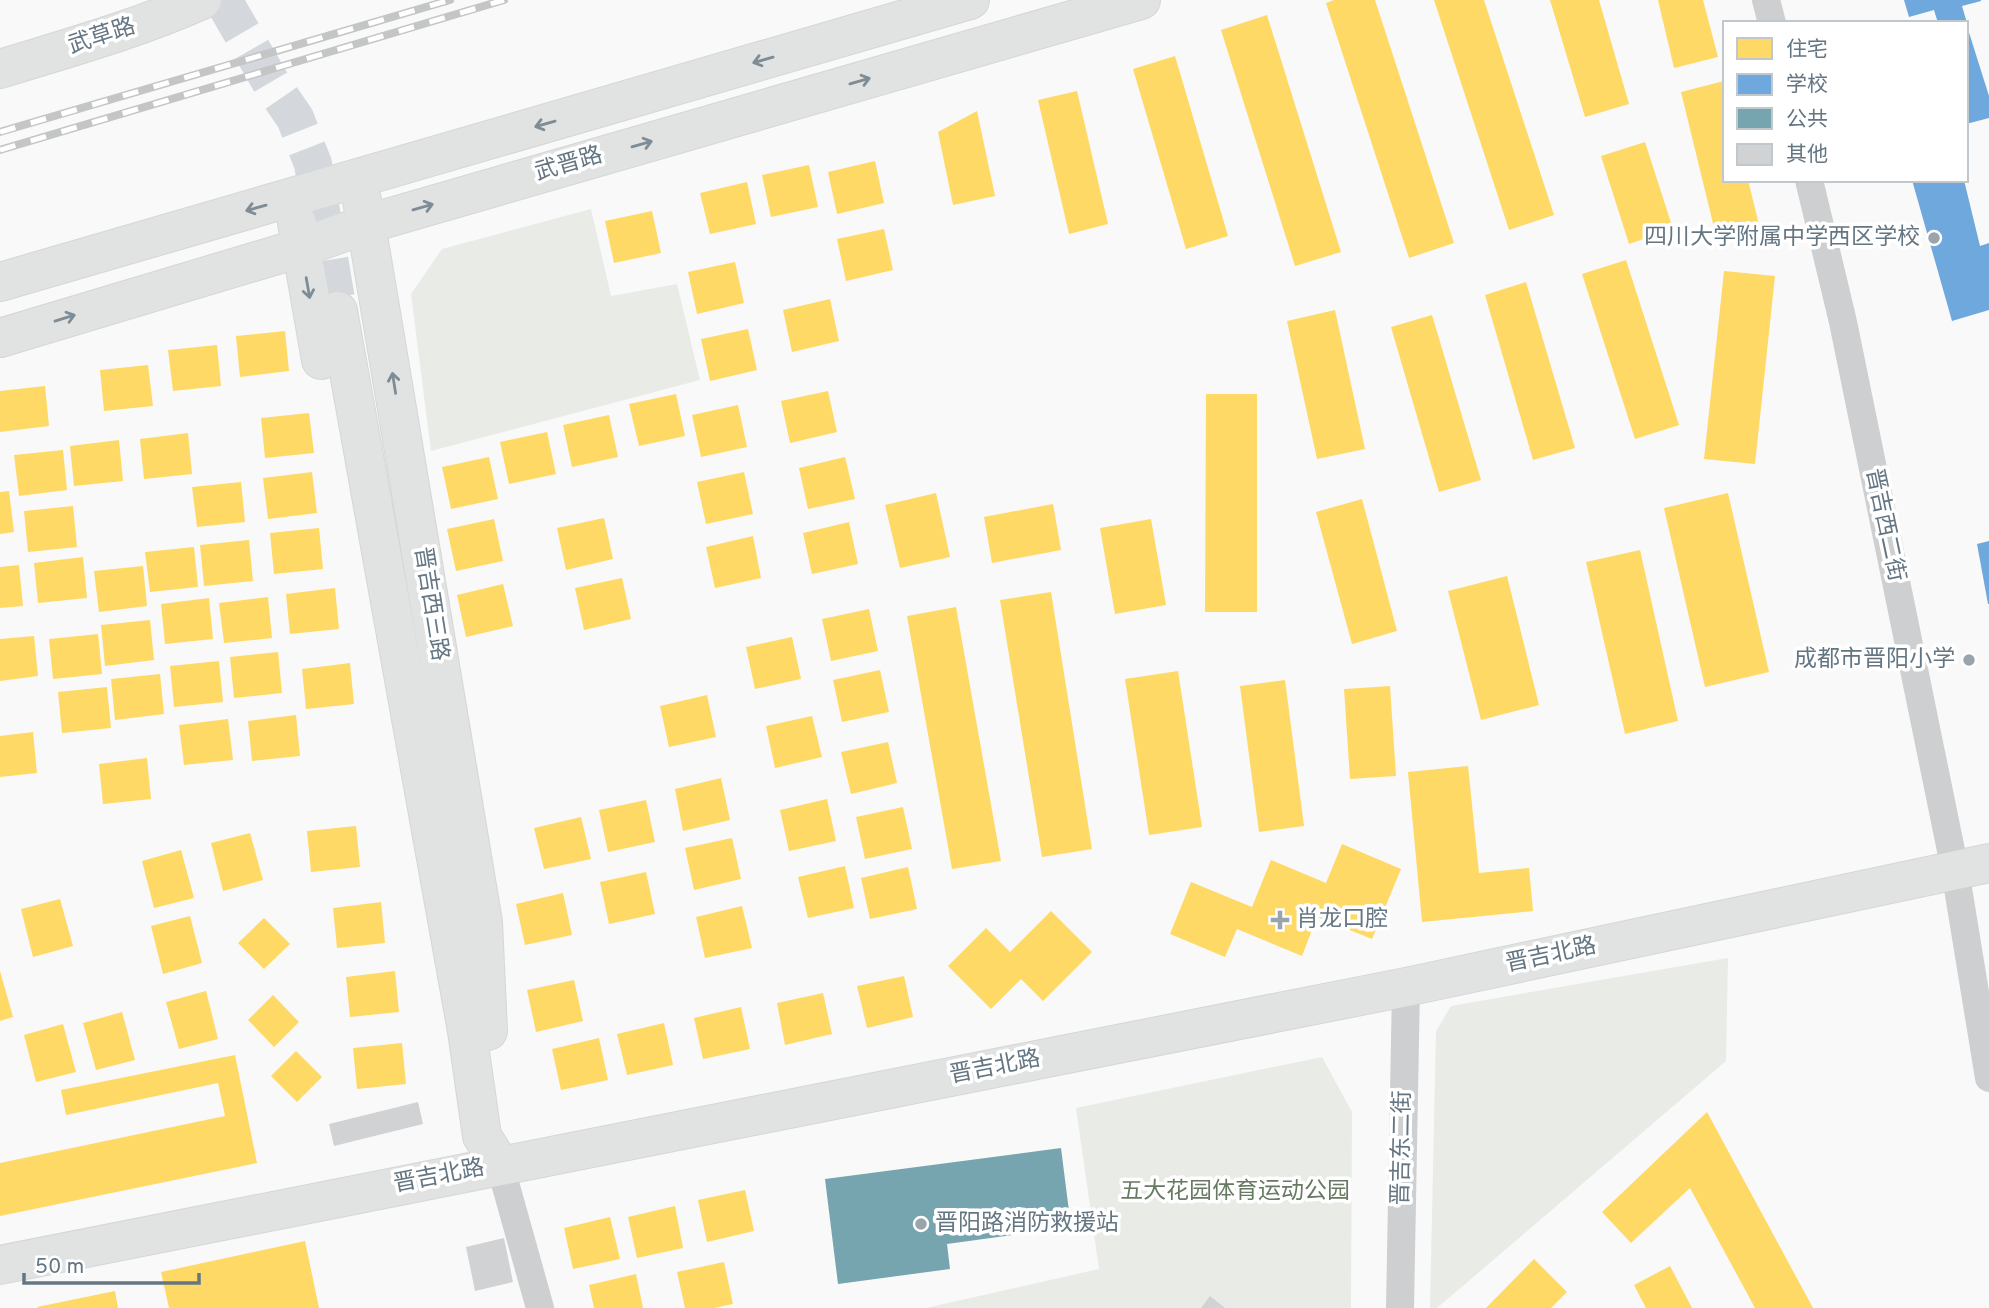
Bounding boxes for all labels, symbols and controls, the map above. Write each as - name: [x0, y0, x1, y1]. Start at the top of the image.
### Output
- street label: 武草路: [65, 13, 139, 61]
- legend: [1723, 21, 1968, 182]
- text: 住宅: [1786, 37, 1828, 64]
- one-way arrow: [752, 55, 774, 68]
- text: 学校: [1786, 72, 1828, 99]
- one-way arrow: [849, 74, 871, 87]
- text: 公共: [1786, 107, 1828, 134]
- one-way arrow: [534, 118, 556, 131]
- one-way arrow: [630, 137, 652, 150]
- street label: 武晋路: [532, 142, 606, 188]
- text: 其他: [1786, 142, 1828, 169]
- one-way arrow: [412, 200, 434, 213]
- one-way arrow: [245, 202, 267, 215]
- place label: 四川大学附属中学西区学校: [1644, 224, 1920, 253]
- marker: 四川大学附属中学西区学校: [1926, 230, 1942, 246]
- one-way arrow: [301, 276, 315, 299]
- one-way arrow: [54, 311, 76, 324]
- one-way arrow: [387, 372, 400, 395]
- street label: 晋吉西二街: [1858, 466, 1910, 584]
- street label: 晋吉西三路: [407, 545, 453, 663]
- place label: 成都市晋阳小学: [1794, 646, 1955, 675]
- marker: 成都市晋阳小学: [1961, 652, 1977, 668]
- place label: 肖龙口腔: [1296, 906, 1388, 935]
- marker: 肖龙口腔: [1270, 910, 1290, 930]
- street label: 晋吉北路: [1503, 932, 1599, 980]
- street label: 晋吉北路: [947, 1045, 1043, 1091]
- street label: 晋吉东二街: [1387, 1090, 1419, 1206]
- street label: 晋吉北路: [391, 1154, 487, 1200]
- park label: 五大花园体育运动公园: [1120, 1178, 1350, 1207]
- place label: 晋阳路消防救援站: [935, 1210, 1119, 1239]
- marker: 晋阳路消防救援站: [913, 1216, 929, 1232]
- scale bar: [24, 1242, 200, 1286]
- text: 50 m: [35, 1254, 84, 1281]

